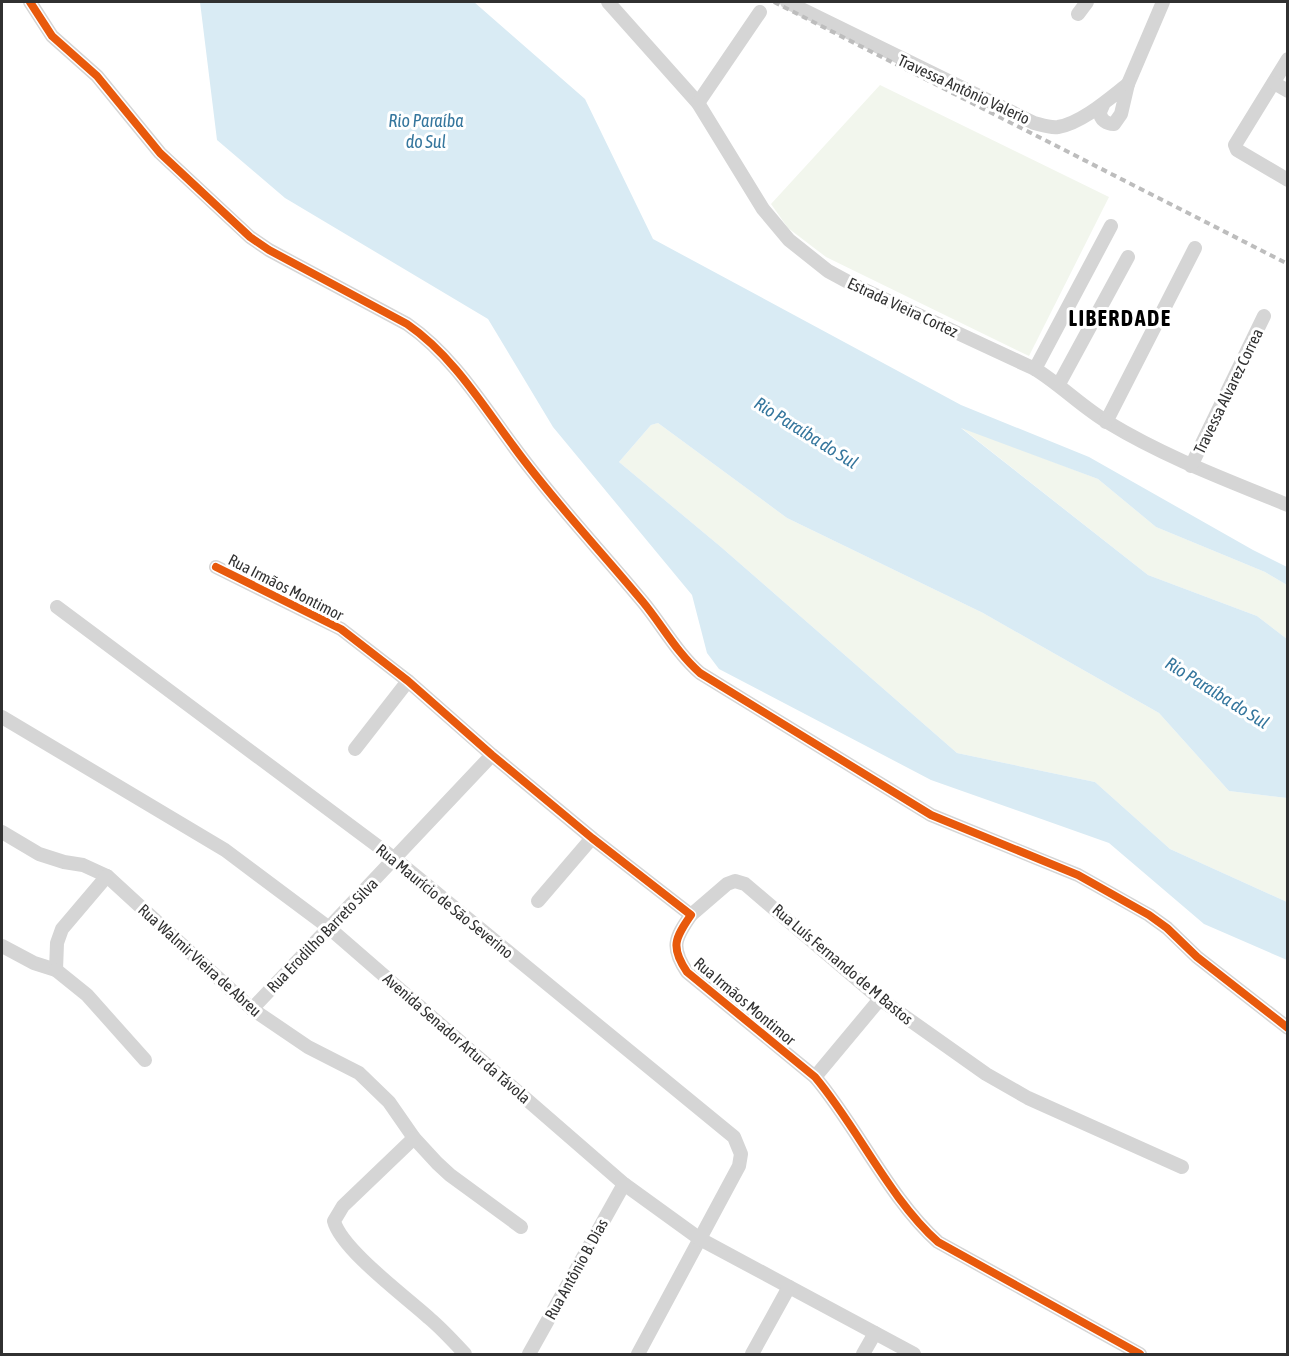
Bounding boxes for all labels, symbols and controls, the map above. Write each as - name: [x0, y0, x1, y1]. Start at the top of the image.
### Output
- street label: Travessa Antônio Valerio: [895, 51, 1033, 127]
- water label: Rio Paraíba do Sul: [388, 110, 464, 152]
- street label: Estrada Vieira Cortez: [845, 274, 961, 340]
- district label: LIBERDADE: [1068, 305, 1172, 331]
- street label: Travessa Alvarez Correa: [1190, 325, 1266, 457]
- water label: Rio Paraíba do Sul: [751, 392, 862, 473]
- street label: Rua Irmãos Montimor: [226, 550, 347, 624]
- water label: Rio Paraíba do Sul: [1162, 652, 1273, 733]
- street label: Rua Maurício de São Severino: [373, 840, 517, 962]
- street label: Rua Erodilho Barreto Silva: [263, 874, 381, 996]
- street label: Rua Walmir Vieira de Abreu: [135, 900, 265, 1020]
- street label: Rua Luís Fernando de M Bastos: [769, 900, 917, 1028]
- street label: Rua Irmãos Montimor: [691, 953, 799, 1049]
- street label: Avenida Senador Artur da Távola: [380, 969, 534, 1107]
- street label: Rua Antônio B. Dias: [541, 1215, 611, 1323]

